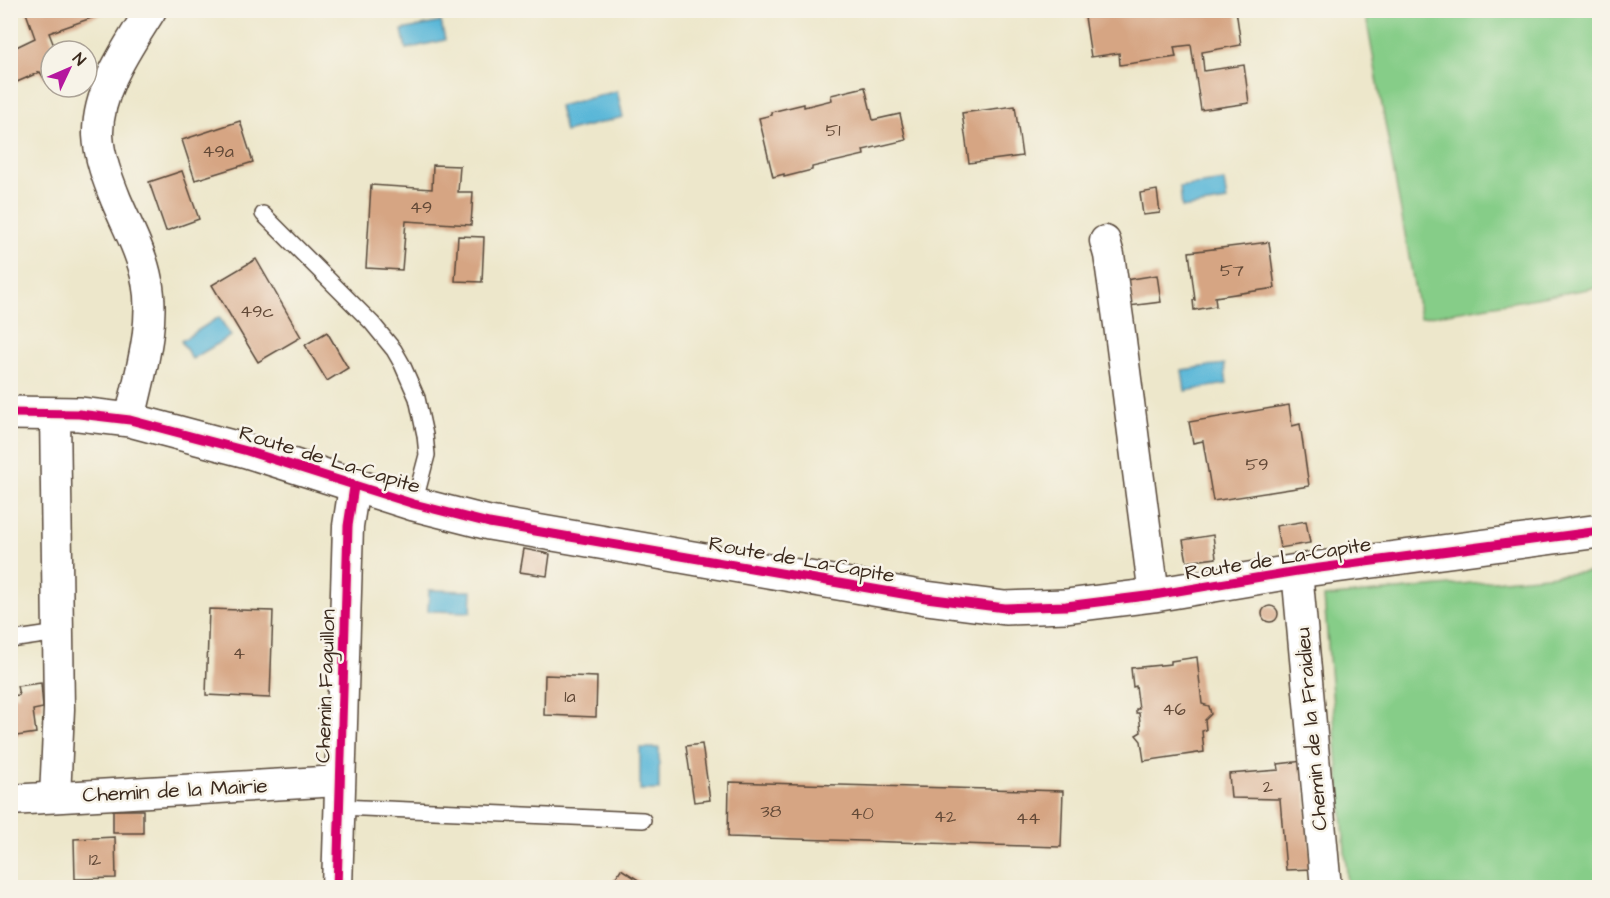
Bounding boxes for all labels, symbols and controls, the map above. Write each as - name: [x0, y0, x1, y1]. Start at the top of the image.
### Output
- north arrow: [39, 39, 99, 99]
- text: N: [68, 48, 90, 71]
- house number: 51: [825, 118, 841, 143]
- house number: 49a: [202, 139, 234, 164]
- house number: 49: [410, 195, 432, 220]
- house number: 57: [1220, 258, 1244, 283]
- house number: 49c: [240, 299, 274, 324]
- street label: Route de La-Capite: [235, 418, 424, 502]
- house number: 59: [1246, 452, 1269, 477]
- street label: Route de La-Capite: [707, 529, 897, 591]
- street label: Route de La-Capite: [1183, 529, 1373, 589]
- street label: Chemin Faguillon: [308, 609, 345, 763]
- street label: Chemin de la Fraidieu: [1288, 626, 1335, 832]
- house number: 4: [233, 641, 245, 666]
- house number: 1a: [564, 684, 576, 709]
- house number: 46: [1162, 697, 1186, 722]
- street label: Chemin de la Mairie: [82, 771, 268, 810]
- house number: 2: [1263, 774, 1274, 799]
- house number: 38: [761, 799, 782, 824]
- house number: 40: [850, 801, 874, 826]
- house number: 42: [934, 804, 957, 829]
- house number: 44: [1016, 806, 1040, 831]
- house number: 12: [89, 847, 102, 872]

